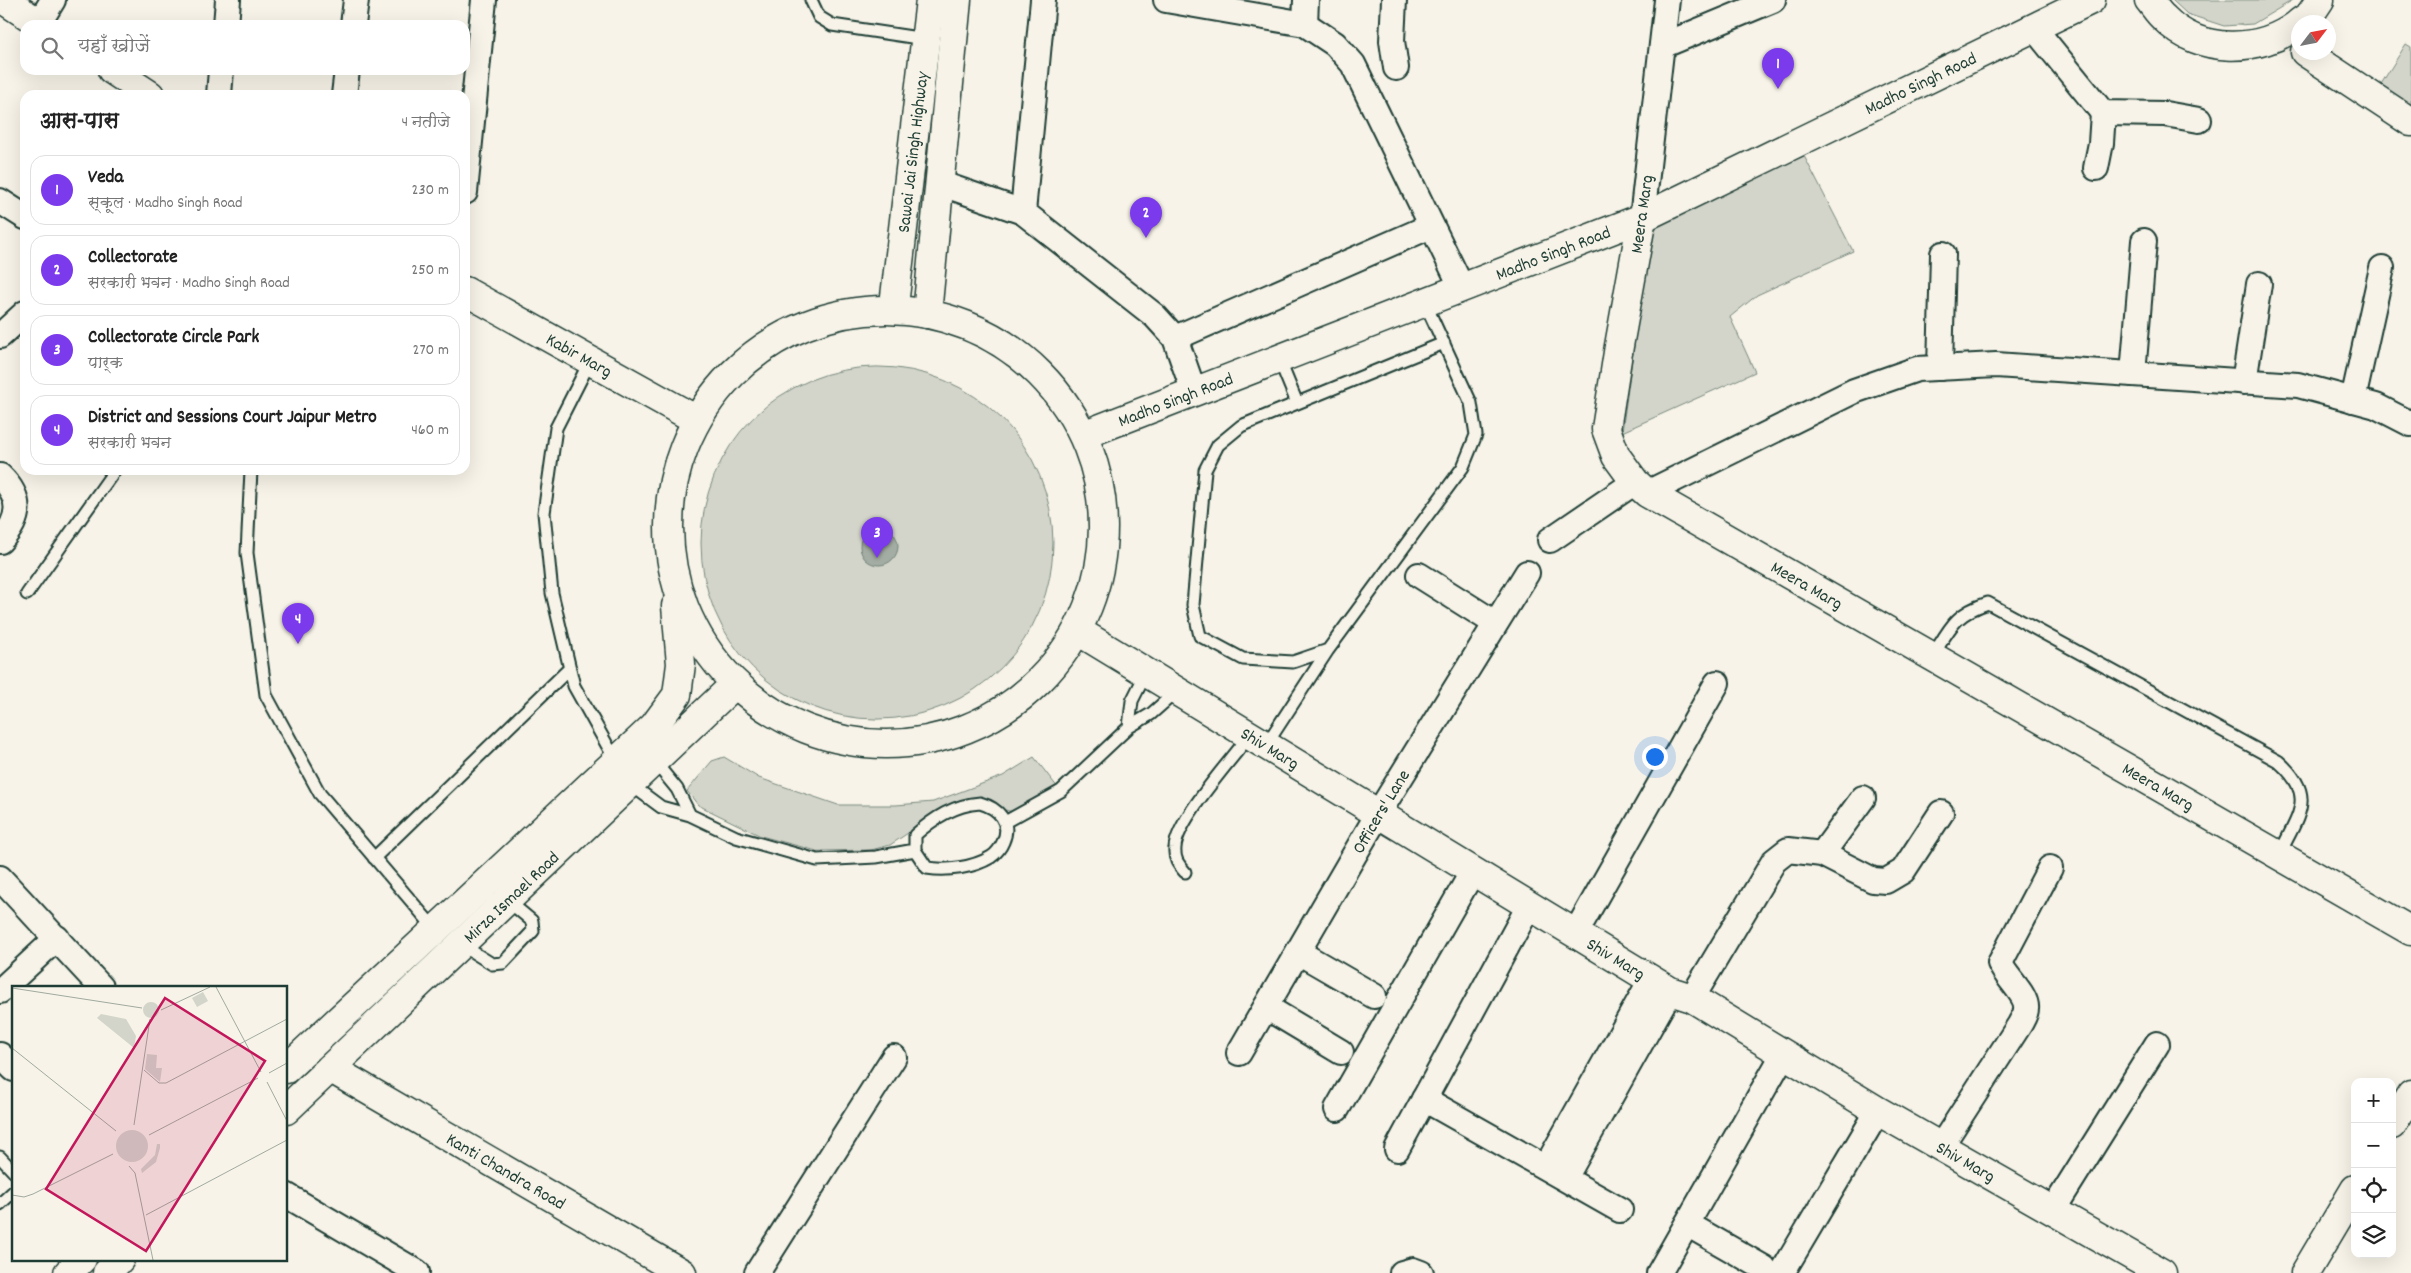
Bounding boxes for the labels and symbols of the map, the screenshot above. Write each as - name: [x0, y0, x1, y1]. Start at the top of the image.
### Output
- north arrow: [2291, 15, 2336, 60]
- street label: Madho Singh Road: [1861, 47, 1981, 123]
- pin: 1: [1762, 48, 1794, 89]
- street label: Sawai Jai Singh Highway: [893, 70, 937, 234]
- street label: Meera Marg: [1626, 173, 1661, 255]
- pin: 2: [1130, 197, 1162, 238]
- street label: Madho Singh Road: [1493, 221, 1615, 289]
- street label: Kabir Marg: [541, 328, 616, 385]
- street label: Madho Singh Road: [1115, 368, 1237, 435]
- pin: 3: [861, 517, 893, 558]
- street label: Meera Marg: [1765, 556, 1847, 618]
- pin: 4: [282, 603, 314, 644]
- street label: Shiv Marg: [1235, 723, 1303, 778]
- your location: [1642, 744, 1668, 770]
- street label: Meera Marg: [2117, 758, 2198, 819]
- street label: Officers' Lane: [1347, 765, 1418, 859]
- street label: Mirza Ismael Road: [459, 847, 566, 950]
- street label: Shiv Marg: [1581, 933, 1649, 988]
- inset map: [12, 986, 288, 1260]
- street label: Kanti Chandra Road: [441, 1128, 569, 1217]
- street label: Shiv Marg: [1931, 1137, 1999, 1190]

